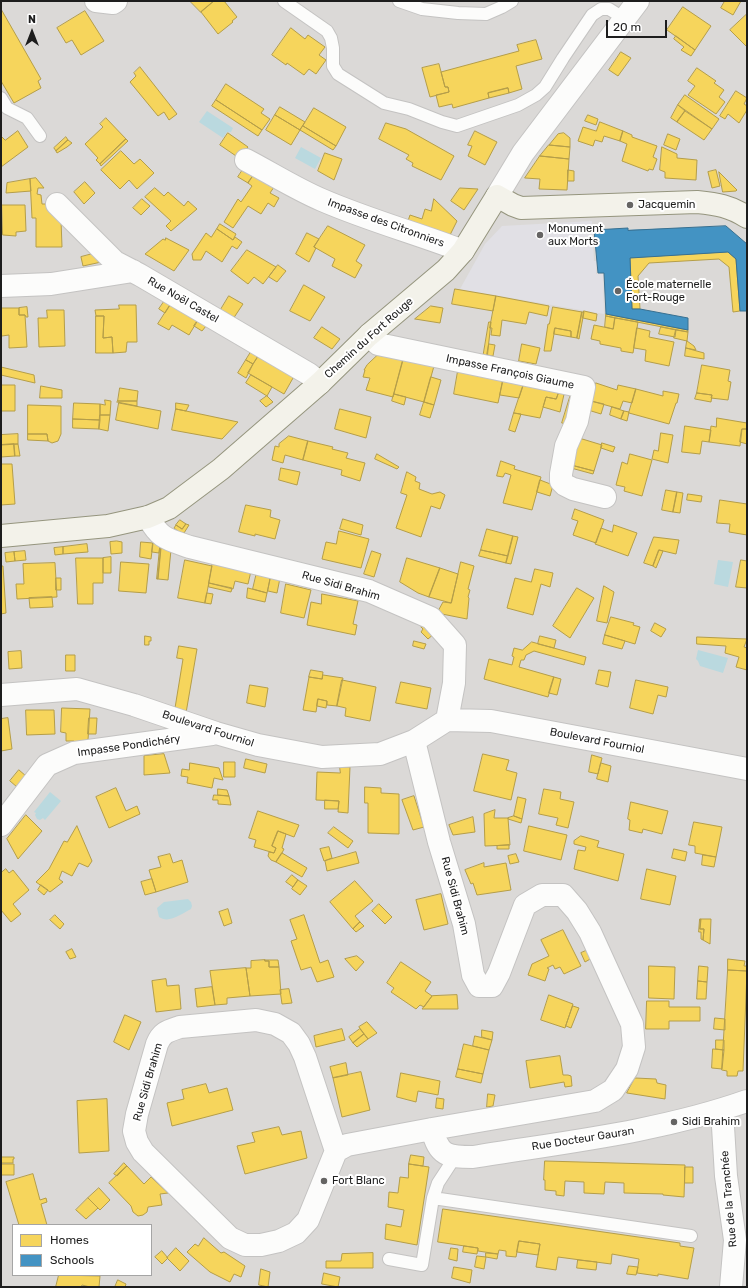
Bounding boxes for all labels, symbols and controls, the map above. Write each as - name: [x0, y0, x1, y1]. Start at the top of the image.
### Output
- north arrow: [12, 12, 52, 52]
- scale bar: [608, 12, 669, 38]
- text: N: [28, 13, 36, 26]
- text: 20 m: [613, 20, 641, 34]
- street label: Impasse des Citronniers: [326, 196, 446, 250]
- place label: Jacquemin: [638, 198, 696, 212]
- marker: Jacquemin: [625, 200, 635, 210]
- place label: Monument aux Morts: [548, 222, 603, 248]
- marker: Monument aux Morts: [535, 230, 545, 240]
- street label: Rue Noël Castel: [145, 274, 221, 326]
- place label: École maternelle Fort-Rouge: [626, 278, 711, 304]
- marker: École maternelle Fort-Rouge: [613, 286, 623, 296]
- street label: Chemin du Fort Rouge: [322, 295, 416, 381]
- street label: Impasse François Giaume: [445, 352, 575, 392]
- street label: Rue Sidi Brahim: [300, 569, 382, 603]
- street label: Boulevard Fourniol: [160, 708, 256, 750]
- street label: Boulevard Fourniol: [549, 725, 645, 757]
- street label: Impasse Pondichéry: [77, 732, 181, 760]
- street label: Rue Sidi Brahim: [438, 855, 472, 937]
- street label: Rue Sidi Brahim: [131, 1041, 165, 1123]
- place label: Sidi Brahim: [682, 1115, 740, 1129]
- marker: Sidi Brahim: [669, 1117, 679, 1127]
- street label: Rue Docteur Gauran: [531, 1124, 635, 1154]
- street label: Rue de la Tranchée: [718, 1150, 740, 1248]
- place label: Fort Blanc: [332, 1174, 385, 1188]
- marker: Fort Blanc: [319, 1176, 329, 1186]
- legend: [12, 1224, 152, 1276]
- text: Homes: [50, 1233, 89, 1247]
- text: Schools: [50, 1253, 94, 1267]

